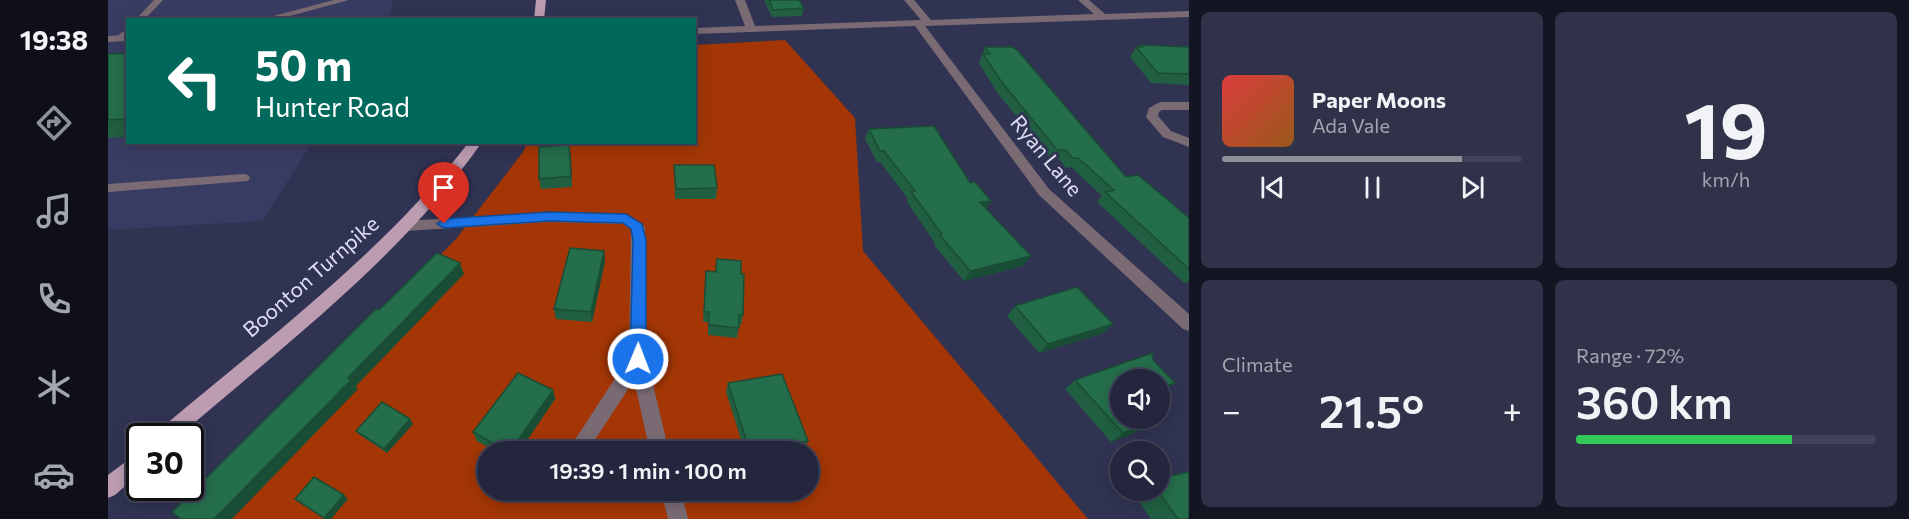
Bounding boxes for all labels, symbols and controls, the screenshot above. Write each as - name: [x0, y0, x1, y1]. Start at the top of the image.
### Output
- text: 19:38: [20, 23, 88, 56]
- text: 50 m: [255, 38, 352, 90]
- icon: left: [156, 42, 234, 120]
- text: 19: [1684, 80, 1768, 175]
- text: Paper Moons: [1312, 86, 1446, 113]
- text: Hunter Road: [255, 90, 410, 123]
- icon: directions: [33, 102, 75, 144]
- street label: Ryan Lane: [1006, 110, 1088, 200]
- text: Ada Vale: [1312, 113, 1390, 137]
- pin: [418, 162, 469, 224]
- text: km/h: [1702, 167, 1750, 191]
- icon: arrive: [427, 171, 460, 204]
- icon: previous: [1256, 171, 1289, 204]
- icon: pause: [1356, 171, 1389, 204]
- icon: next: [1456, 171, 1489, 204]
- icon: music: [33, 190, 75, 232]
- street label: Boonton Turnpike: [237, 210, 383, 342]
- icon: phone: [33, 278, 75, 320]
- position arrow: [606, 327, 670, 391]
- text: Range · 72%: [1576, 343, 1684, 367]
- text: Climate: [1222, 352, 1292, 376]
- icon: climate: [33, 366, 75, 408]
- map controls: [1110, 369, 1170, 501]
- button: sound: [1110, 369, 1170, 429]
- text: 360 km: [1576, 373, 1733, 428]
- text: 21.5°: [1319, 382, 1424, 437]
- text: −: [1222, 389, 1241, 430]
- text: +: [1503, 389, 1522, 430]
- speed limit sign: 30: [126, 423, 204, 501]
- button: search: [1110, 441, 1170, 501]
- icon: car: [33, 454, 75, 496]
- text: 19:39 · 1 min · 100 m: [549, 457, 747, 484]

